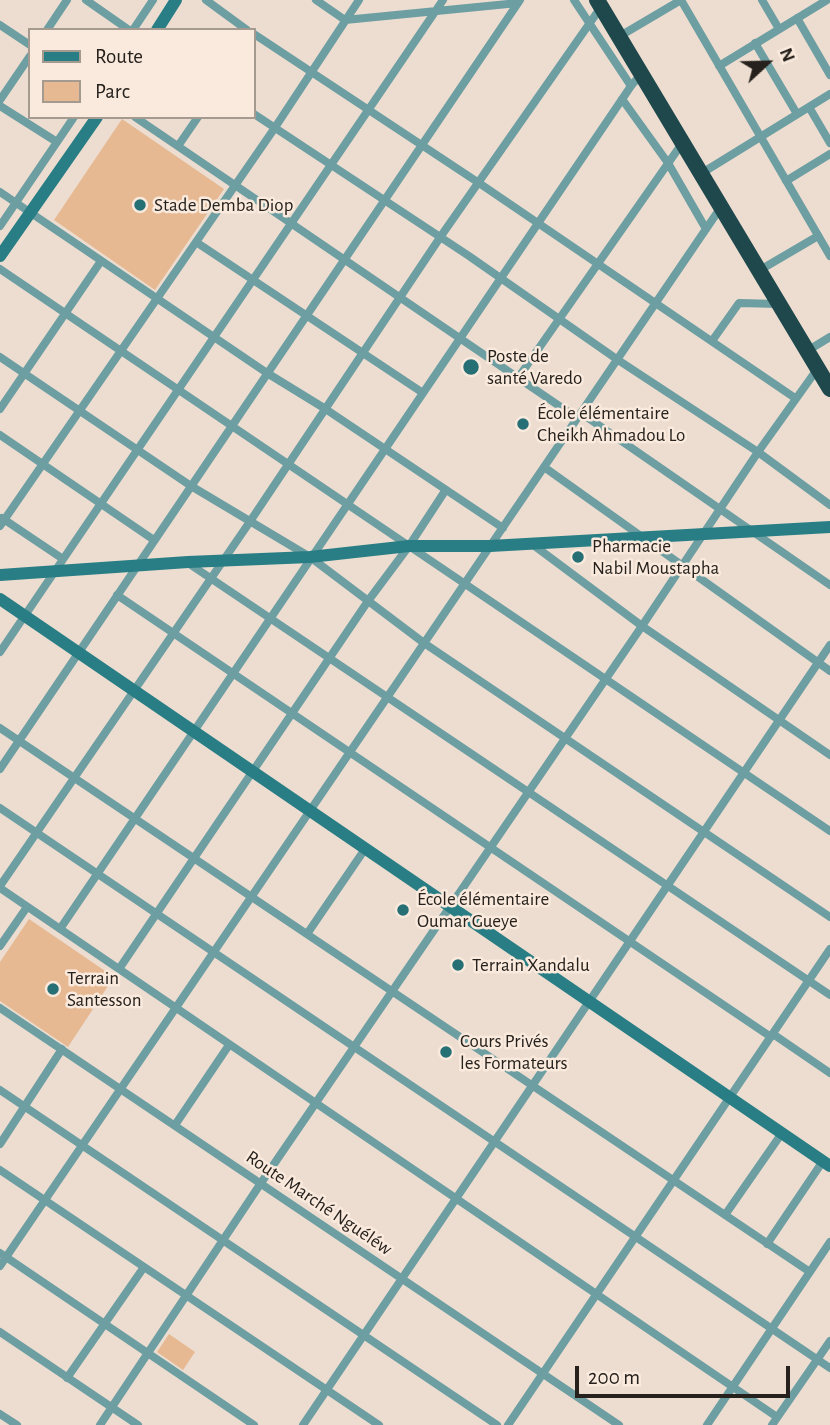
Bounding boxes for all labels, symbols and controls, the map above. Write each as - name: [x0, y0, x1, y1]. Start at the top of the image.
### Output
- legend: [28, 28, 256, 119]
- north arrow: [732, 28, 802, 98]
- text: N: [776, 45, 798, 65]
- text: Route: [95, 46, 143, 67]
- text: Parc: [95, 81, 130, 102]
- place label: Stade Demba Diop: [154, 194, 293, 216]
- marker: Stade Demba Diop: [132, 197, 148, 213]
- place label: Poste de santé Varedo: [487, 345, 582, 389]
- marker: Poste de santé Varedo: [461, 357, 481, 377]
- place label: École élémentaire Cheikh Ahmadou Lo: [537, 402, 685, 446]
- marker: École élémentaire Cheikh Ahmadou Lo: [515, 416, 531, 432]
- place label: Pharmacie Nabil Moustapha: [592, 535, 719, 579]
- marker: Pharmacie Nabil Moustapha: [570, 549, 586, 565]
- place label: École élémentaire Oumar Gueye: [417, 888, 549, 932]
- marker: École élémentaire Oumar Gueye: [395, 902, 411, 918]
- place label: Terrain Xandalu: [472, 954, 590, 976]
- marker: Terrain Xandalu: [450, 957, 466, 973]
- place label: Terrain Santesson: [67, 967, 142, 1011]
- marker: Terrain Santesson: [45, 981, 61, 997]
- place label: Cours Privés les Formateurs: [460, 1030, 568, 1074]
- marker: Cours Privés les Formateurs: [438, 1044, 454, 1060]
- street label: Route Marché Nguéléw: [241, 1146, 397, 1260]
- scale bar: [578, 1352, 793, 1396]
- text: 200 m: [588, 1367, 640, 1388]

